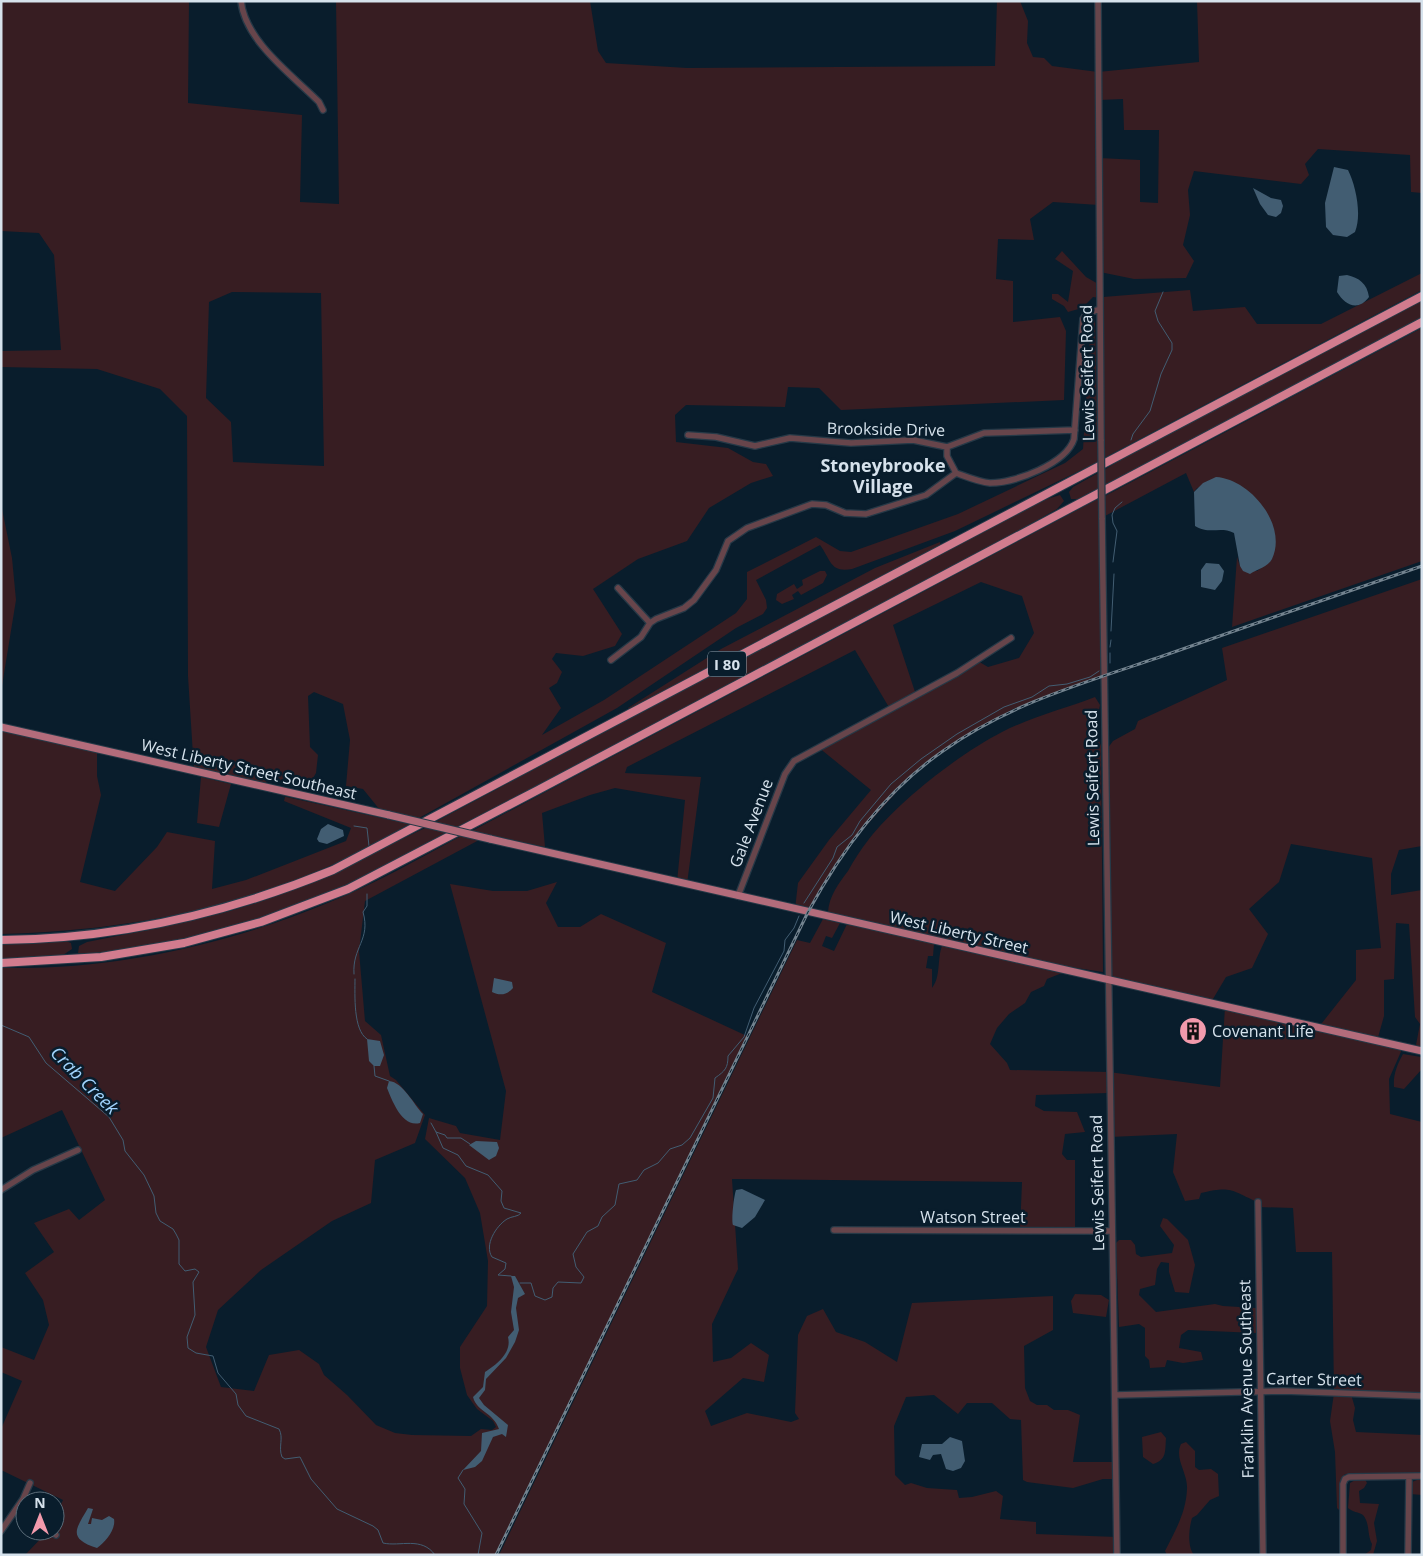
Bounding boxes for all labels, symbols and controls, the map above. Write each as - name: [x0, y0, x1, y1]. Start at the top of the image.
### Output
- street label: Lewis Seifert Road: [1075, 305, 1099, 441]
- street label: Brookside Drive: [827, 417, 945, 441]
- district label: Stoneybrooke Village: [820, 453, 946, 498]
- road number: I 80: [708, 652, 746, 676]
- street label: Lewis Seifert Road: [1080, 710, 1104, 846]
- street label: West Liberty Street Southeast: [139, 733, 359, 805]
- street label: Gale Avenue: [724, 775, 778, 871]
- street label: West Liberty Street: [888, 905, 1031, 959]
- building icon: Covenant Life: [1178, 1016, 1208, 1046]
- place label: Covenant Life: [1212, 1020, 1314, 1042]
- water label: Crab Creek: [46, 1041, 125, 1120]
- street label: Lewis Seifert Road: [1085, 1115, 1109, 1251]
- street label: Watson Street: [920, 1206, 1026, 1228]
- street label: Franklin Avenue Southeast: [1233, 1279, 1259, 1479]
- street label: Carter Street: [1266, 1367, 1362, 1391]
- north arrow: [15, 1491, 65, 1541]
- text: N: [34, 1493, 46, 1512]

